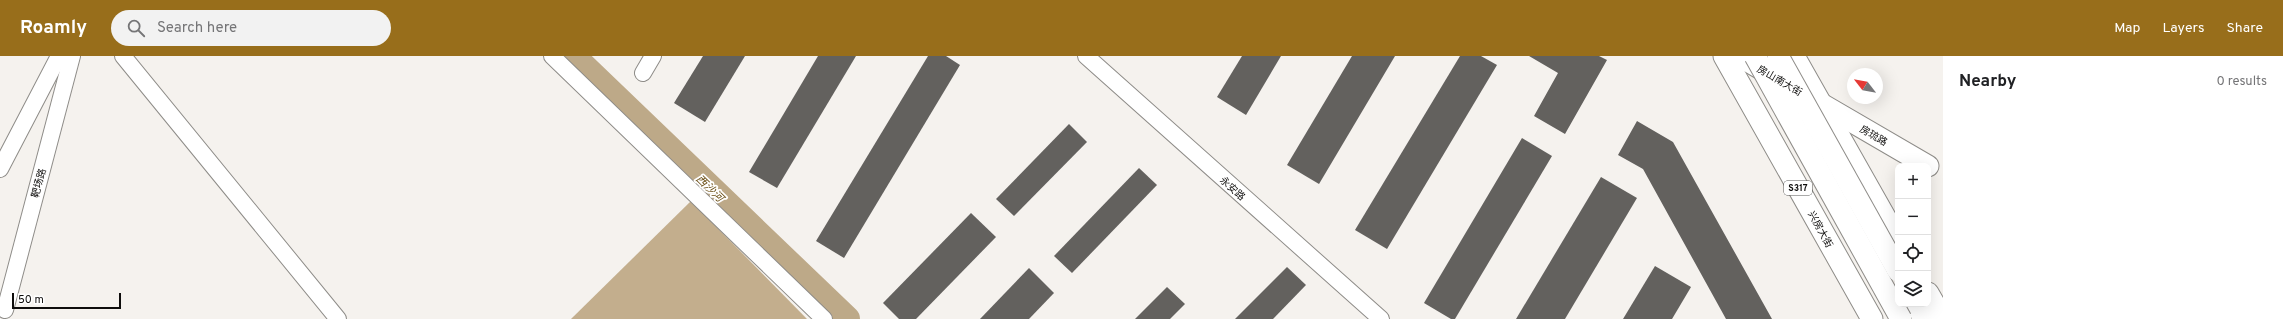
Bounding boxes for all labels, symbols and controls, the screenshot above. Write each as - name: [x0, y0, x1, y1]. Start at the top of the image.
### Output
- search box: [111, 10, 391, 46]
- text: Roamly: [20, 16, 87, 40]
- icon: search: [125, 17, 147, 39]
- text: Search here: [157, 19, 237, 38]
- text: Map: [2114, 20, 2140, 37]
- text: Layers: [2162, 20, 2204, 37]
- text: Share: [2226, 20, 2263, 37]
- street label: 房山南大街: [1754, 63, 1804, 99]
- north arrow: [1847, 68, 1883, 104]
- text: Nearby: [1959, 71, 2016, 93]
- text: 0 results: [2216, 74, 2267, 90]
- street label: 房琉路: [1857, 123, 1889, 149]
- map controls: [1895, 163, 1931, 307]
- button: +: [1895, 163, 1931, 199]
- street label: 靶场路: [29, 167, 50, 200]
- water label: 西沙河: [693, 172, 727, 207]
- street label: 永安路: [1216, 174, 1247, 204]
- road number: S317: [1784, 181, 1812, 195]
- button: −: [1895, 199, 1931, 235]
- street label: 兴房大街: [1804, 209, 1835, 250]
- button: locate: [1895, 235, 1931, 271]
- button: layers: [1895, 271, 1931, 307]
- scale bar: [12, 291, 121, 310]
- text: 50 m: [18, 293, 44, 307]

